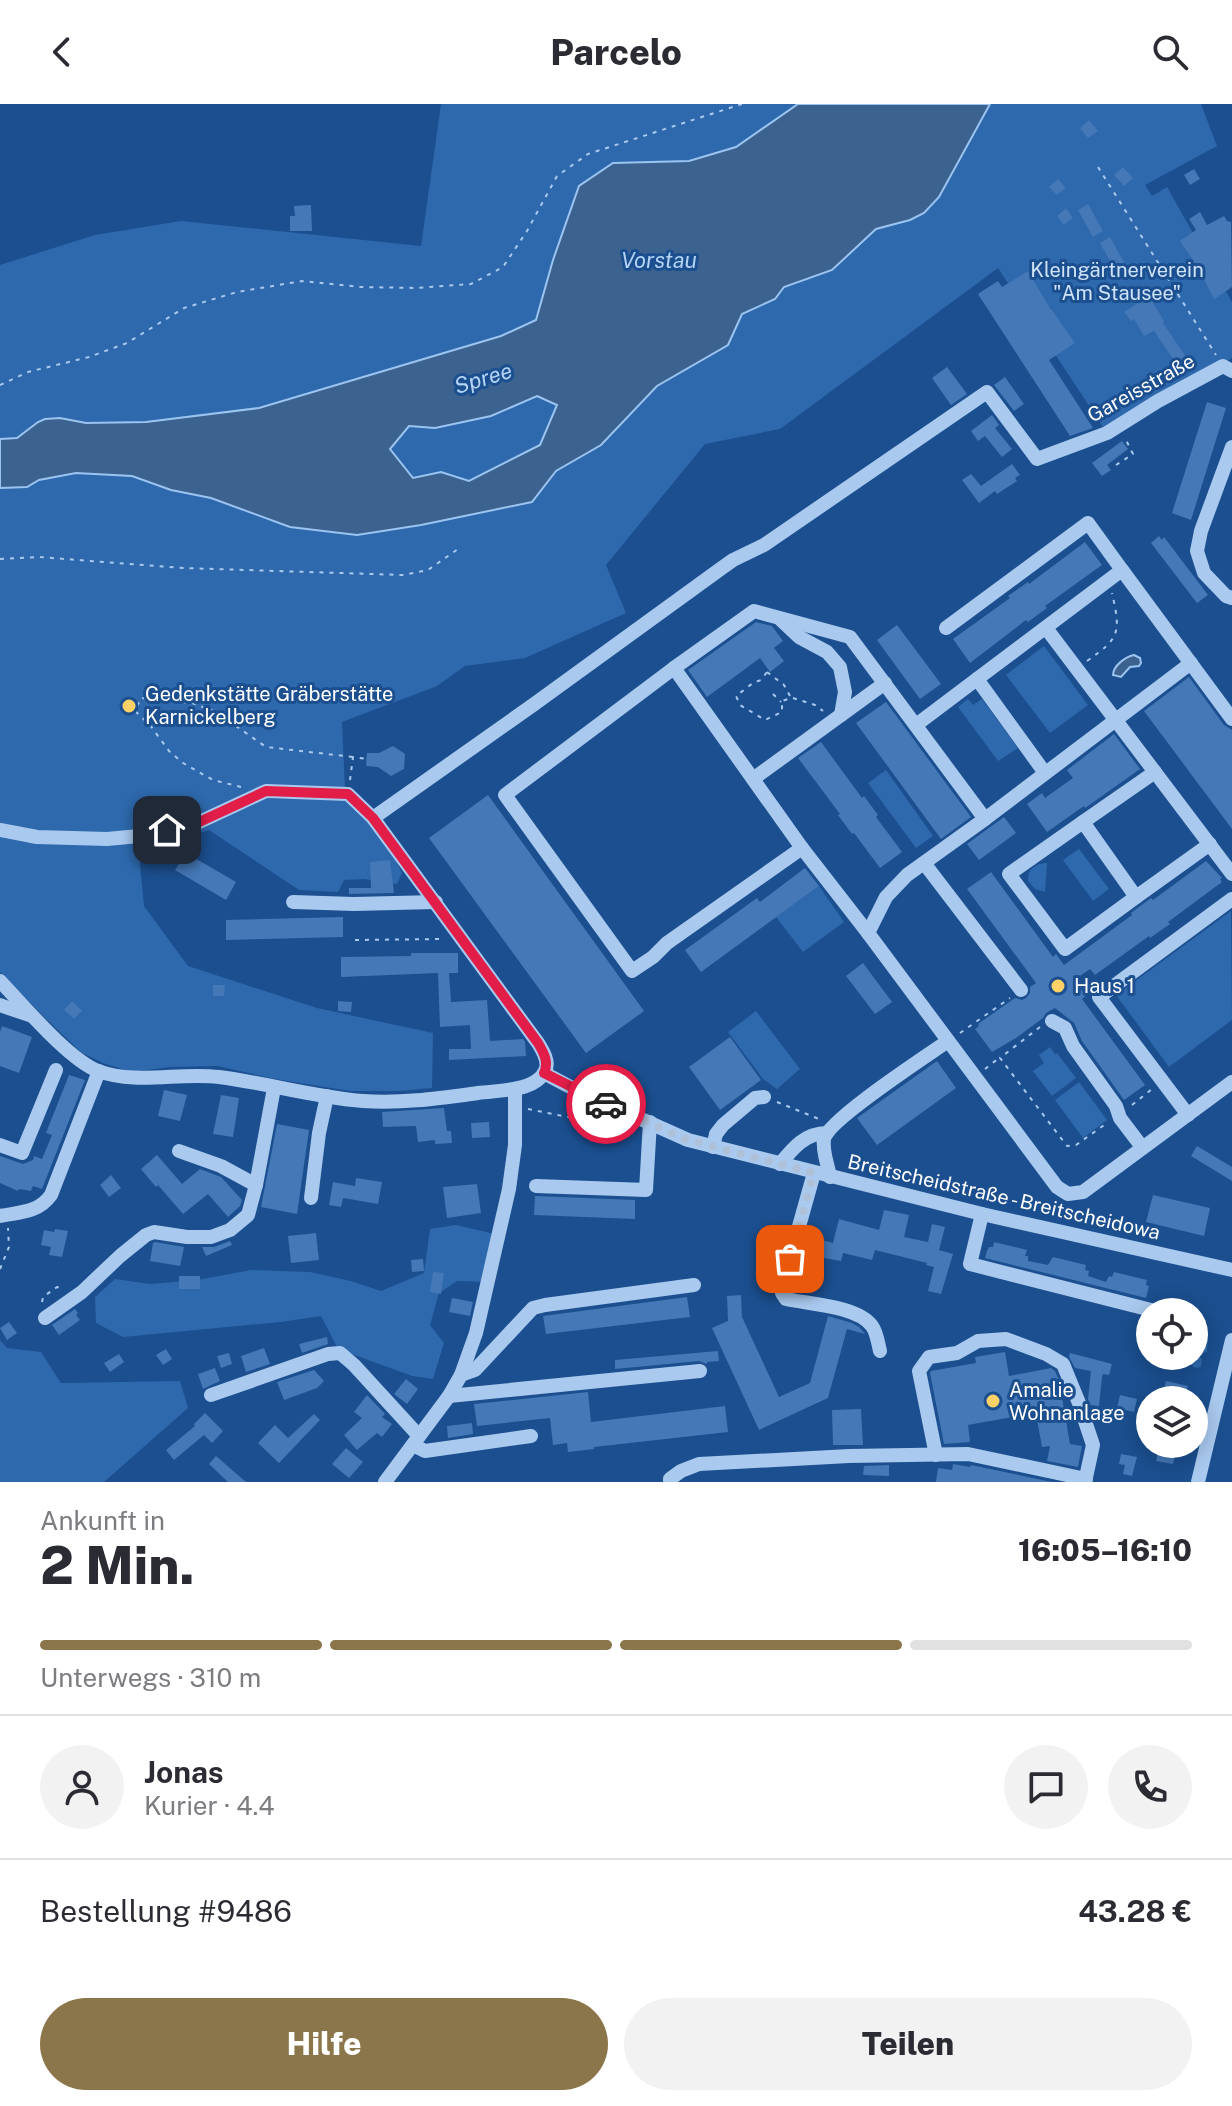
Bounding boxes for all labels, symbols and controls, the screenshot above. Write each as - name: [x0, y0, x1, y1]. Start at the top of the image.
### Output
- icon: back: [40, 30, 84, 74]
- icon: search: [1148, 30, 1192, 74]
- text: Parcelo: [550, 31, 682, 73]
- water label: Vorstau: [621, 247, 697, 273]
- park label: Kleingärtnerverein "Am Stausee": [1030, 258, 1204, 305]
- street label: Gareisstraße: [1083, 349, 1199, 427]
- water label: Spree: [451, 357, 515, 399]
- place label: Gedenkstätte Gräberstätte Karnickelberg: [145, 682, 393, 729]
- marker: Gedenkstätte Gräberstätte Karnickelberg: [120, 697, 138, 715]
- pin: [133, 796, 201, 864]
- icon: home: [145, 808, 189, 852]
- place label: Haus 1: [1074, 974, 1135, 998]
- marker: Haus 1: [1049, 977, 1067, 995]
- courier: [566, 1064, 646, 1144]
- icon: car: [584, 1082, 628, 1126]
- street label: Breitscheidstraße - Breitscheidowa: [845, 1149, 1163, 1245]
- pin: [756, 1225, 824, 1293]
- icon: bag: [768, 1237, 812, 1281]
- map controls: [1136, 1298, 1208, 1458]
- button: locate: [1136, 1298, 1208, 1370]
- place label: Amalie Wohnanlage: [1009, 1378, 1125, 1425]
- button: layers: [1136, 1386, 1208, 1458]
- marker: Amalie Wohnanlage: [984, 1392, 1002, 1410]
- text: Ankunft in: [40, 1505, 165, 1536]
- text: 16:05–16:10: [1018, 1532, 1192, 1568]
- text: 2 Min.: [40, 1535, 194, 1596]
- text: Unterwegs · 310 m: [40, 1662, 261, 1693]
- button: person: [40, 1745, 124, 1829]
- button: chat: [1004, 1745, 1088, 1829]
- button: phone: [1108, 1745, 1192, 1829]
- text: Jonas: [144, 1754, 224, 1790]
- text: Kurier · 4.4: [144, 1790, 275, 1821]
- text: Bestellung #9486: [40, 1893, 292, 1929]
- text: 43.28 €: [1078, 1893, 1192, 1929]
- button: Hilfe: [40, 1998, 608, 2090]
- button: Teilen: [624, 1998, 1192, 2090]

